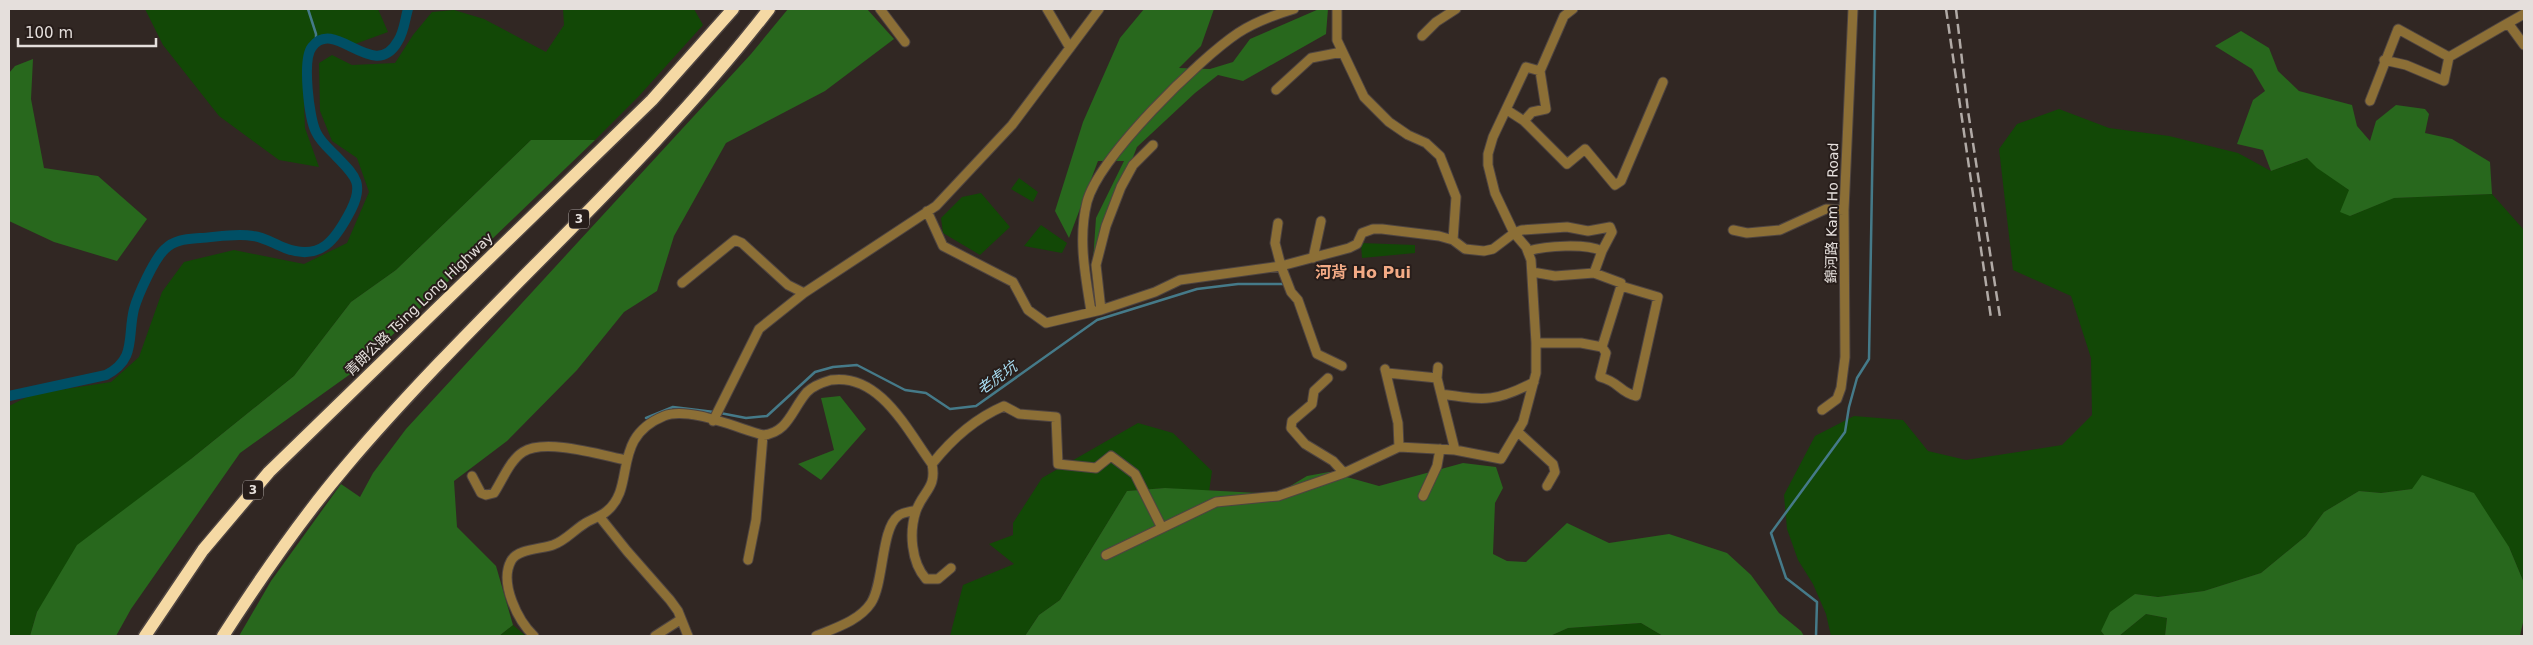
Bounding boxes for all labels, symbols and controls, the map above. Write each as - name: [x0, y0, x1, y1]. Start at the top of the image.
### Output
- scale bar: [18, 15, 155, 47]
- text: 100 m: [25, 24, 73, 42]
- street label: 錦河路 Kam Ho Road: [1823, 143, 1841, 283]
- road number: 3: [569, 210, 589, 228]
- street label: 青朗公路 Tsing Long Highway: [342, 229, 496, 379]
- district label: 河背 Ho Pui: [1315, 263, 1411, 282]
- water label: 老虎坑: [974, 356, 1022, 399]
- road number: 3: [243, 480, 263, 500]

